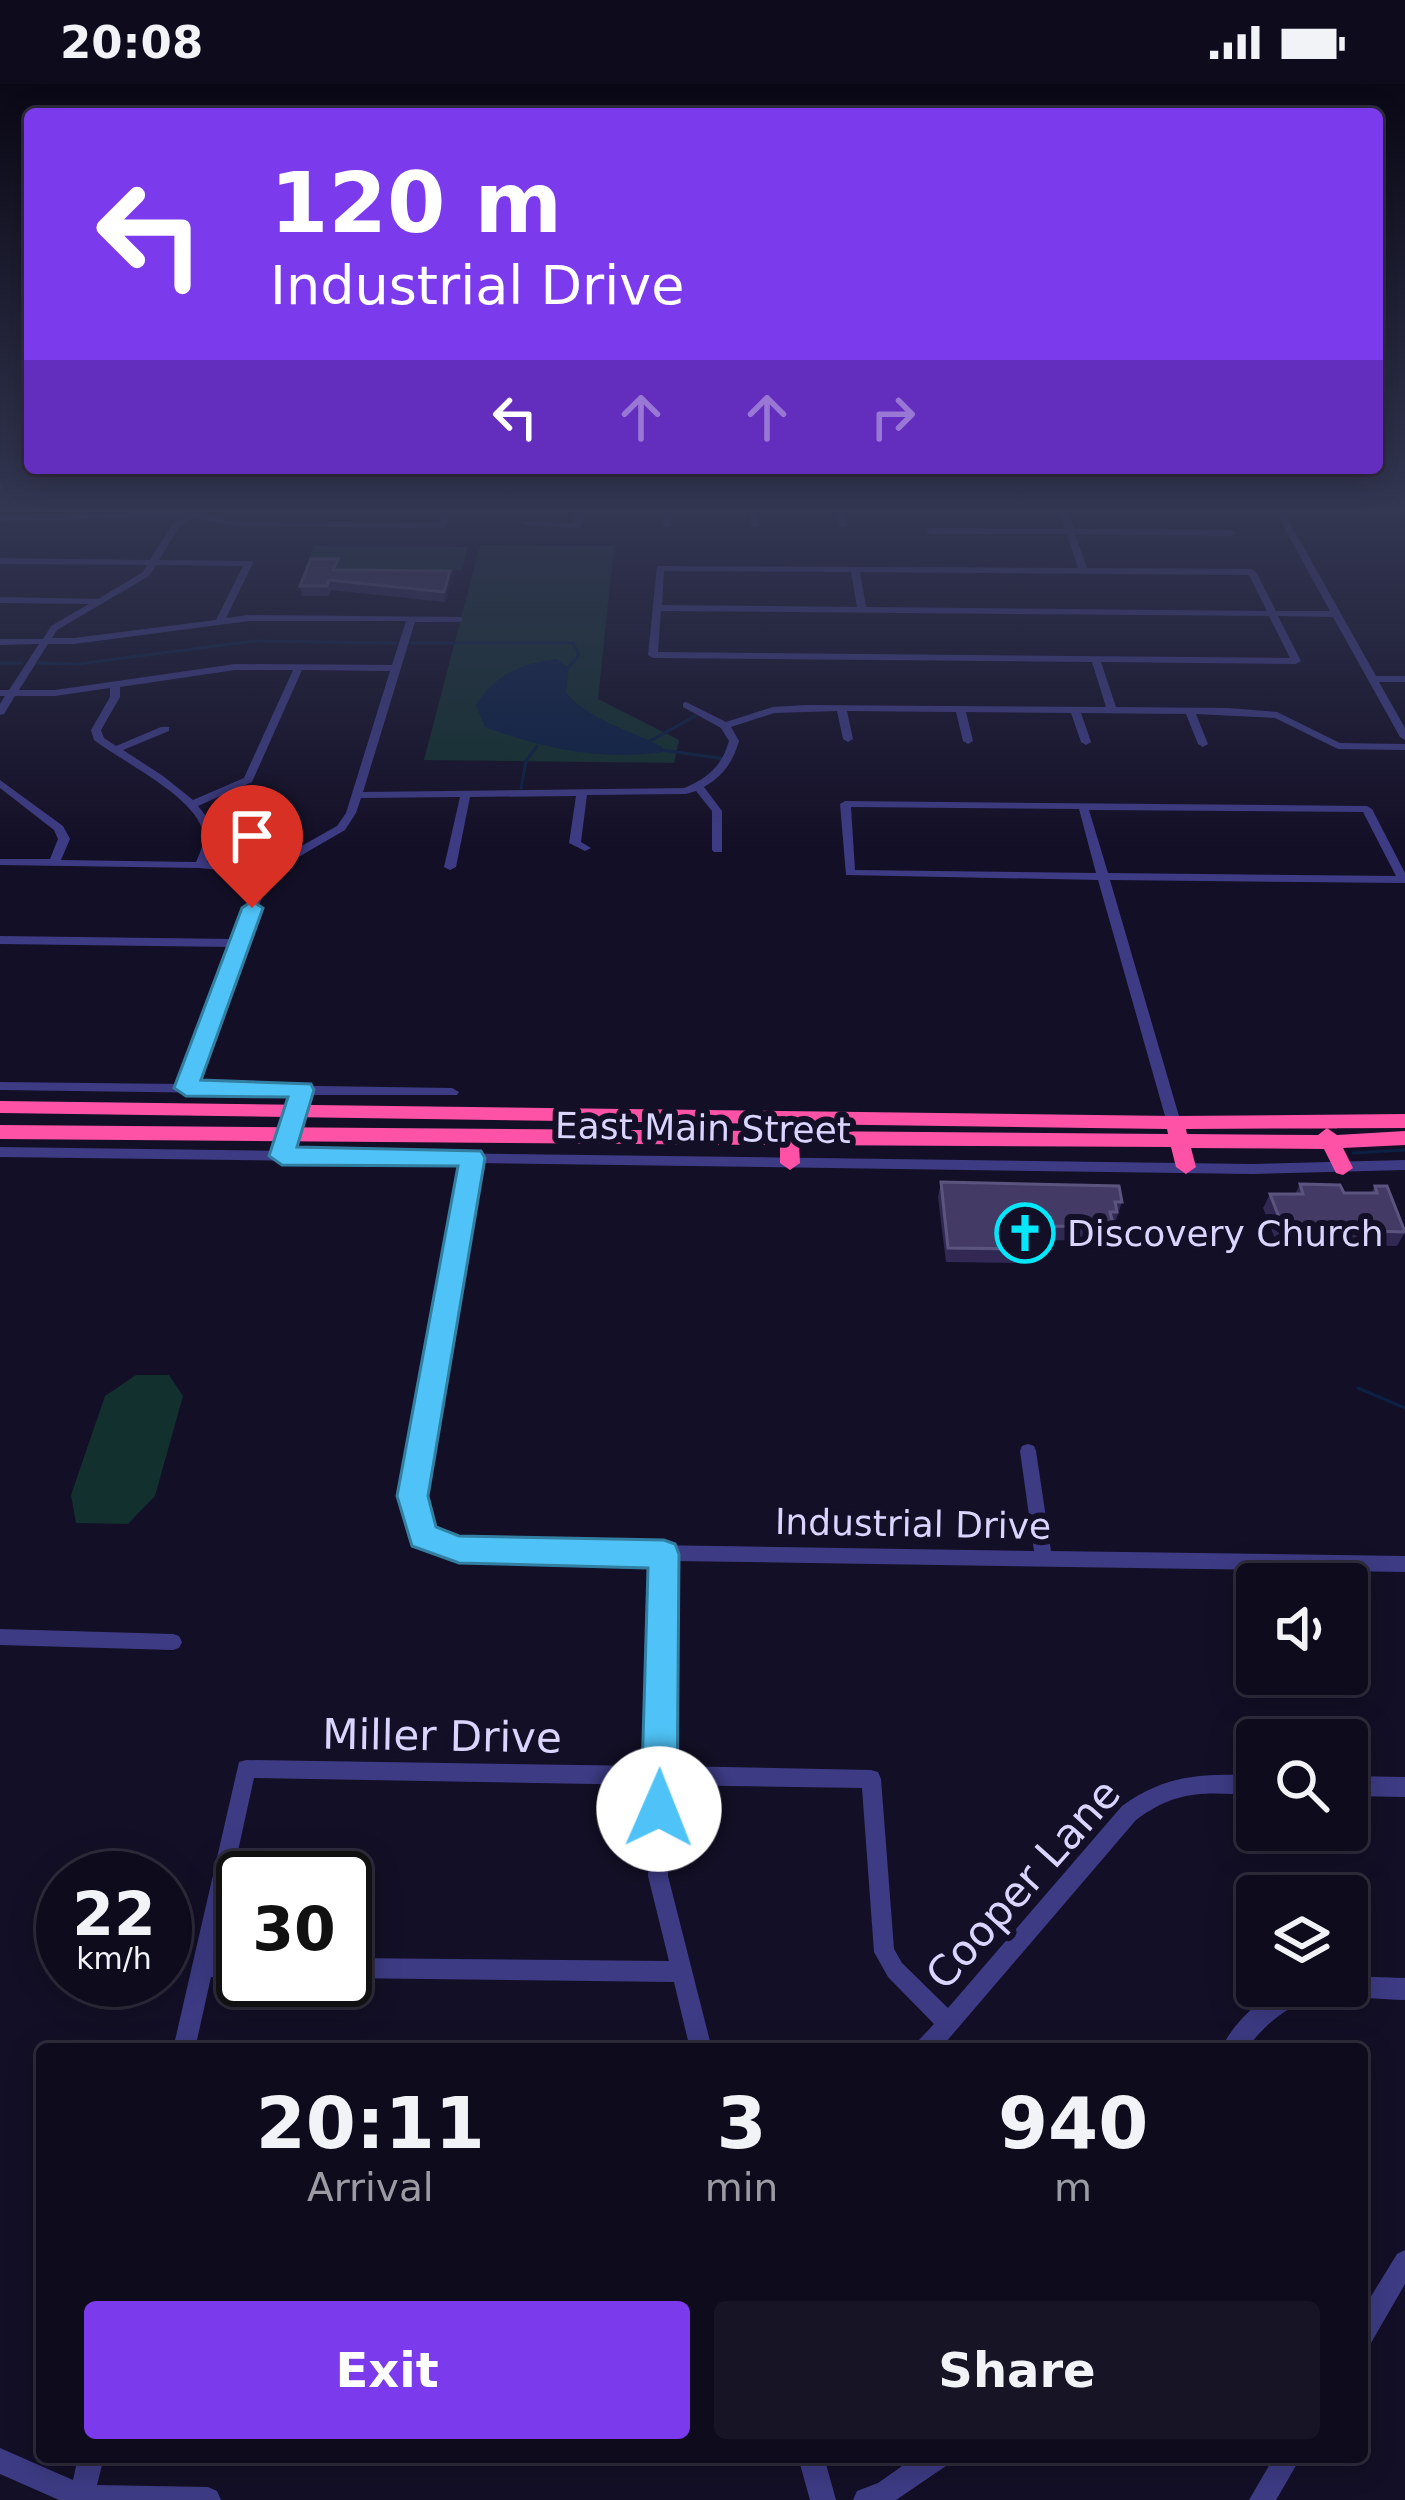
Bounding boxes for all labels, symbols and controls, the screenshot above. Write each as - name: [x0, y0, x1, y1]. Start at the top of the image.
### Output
- text: 20:08: [60, 16, 203, 69]
- text: 120 m: [270, 154, 562, 252]
- icon: left: [72, 156, 228, 312]
- text: Industrial Drive: [270, 254, 684, 317]
- icon: left: [482, 384, 548, 450]
- icon: ahead: [608, 384, 674, 450]
- icon: ahead: [734, 384, 800, 450]
- icon: right: [860, 384, 926, 450]
- pin: [201, 785, 303, 908]
- icon: arrive: [219, 803, 285, 869]
- street label: East Main Street: [555, 1105, 851, 1151]
- church icon: Discovery Church: [994, 1202, 1056, 1264]
- place label: Discovery Church: [1067, 1213, 1384, 1254]
- street label: Industrial Drive: [775, 1501, 1051, 1547]
- map controls: [1236, 1563, 1368, 2007]
- button: sound: [1236, 1563, 1368, 1695]
- street label: Miller Drive: [322, 1709, 562, 1763]
- button: search: [1236, 1719, 1368, 1851]
- position arrow: [596, 1746, 722, 1872]
- street label: Cooper Lane: [916, 1769, 1130, 1999]
- speed limit sign: 30: [216, 1851, 372, 2007]
- button: layers: [1236, 1875, 1368, 2007]
- text: 22: [72, 1879, 156, 1949]
- text: km/h: [76, 1941, 152, 1976]
- text: 20:11: [256, 2081, 485, 2165]
- text: 3: [716, 2081, 766, 2165]
- text: 940: [998, 2081, 1148, 2165]
- text: Arrival: [307, 2165, 434, 2210]
- text: min: [705, 2165, 778, 2210]
- text: m: [1054, 2165, 1092, 2210]
- button: Exit: [84, 2301, 690, 2439]
- button: Share: [714, 2301, 1320, 2439]

